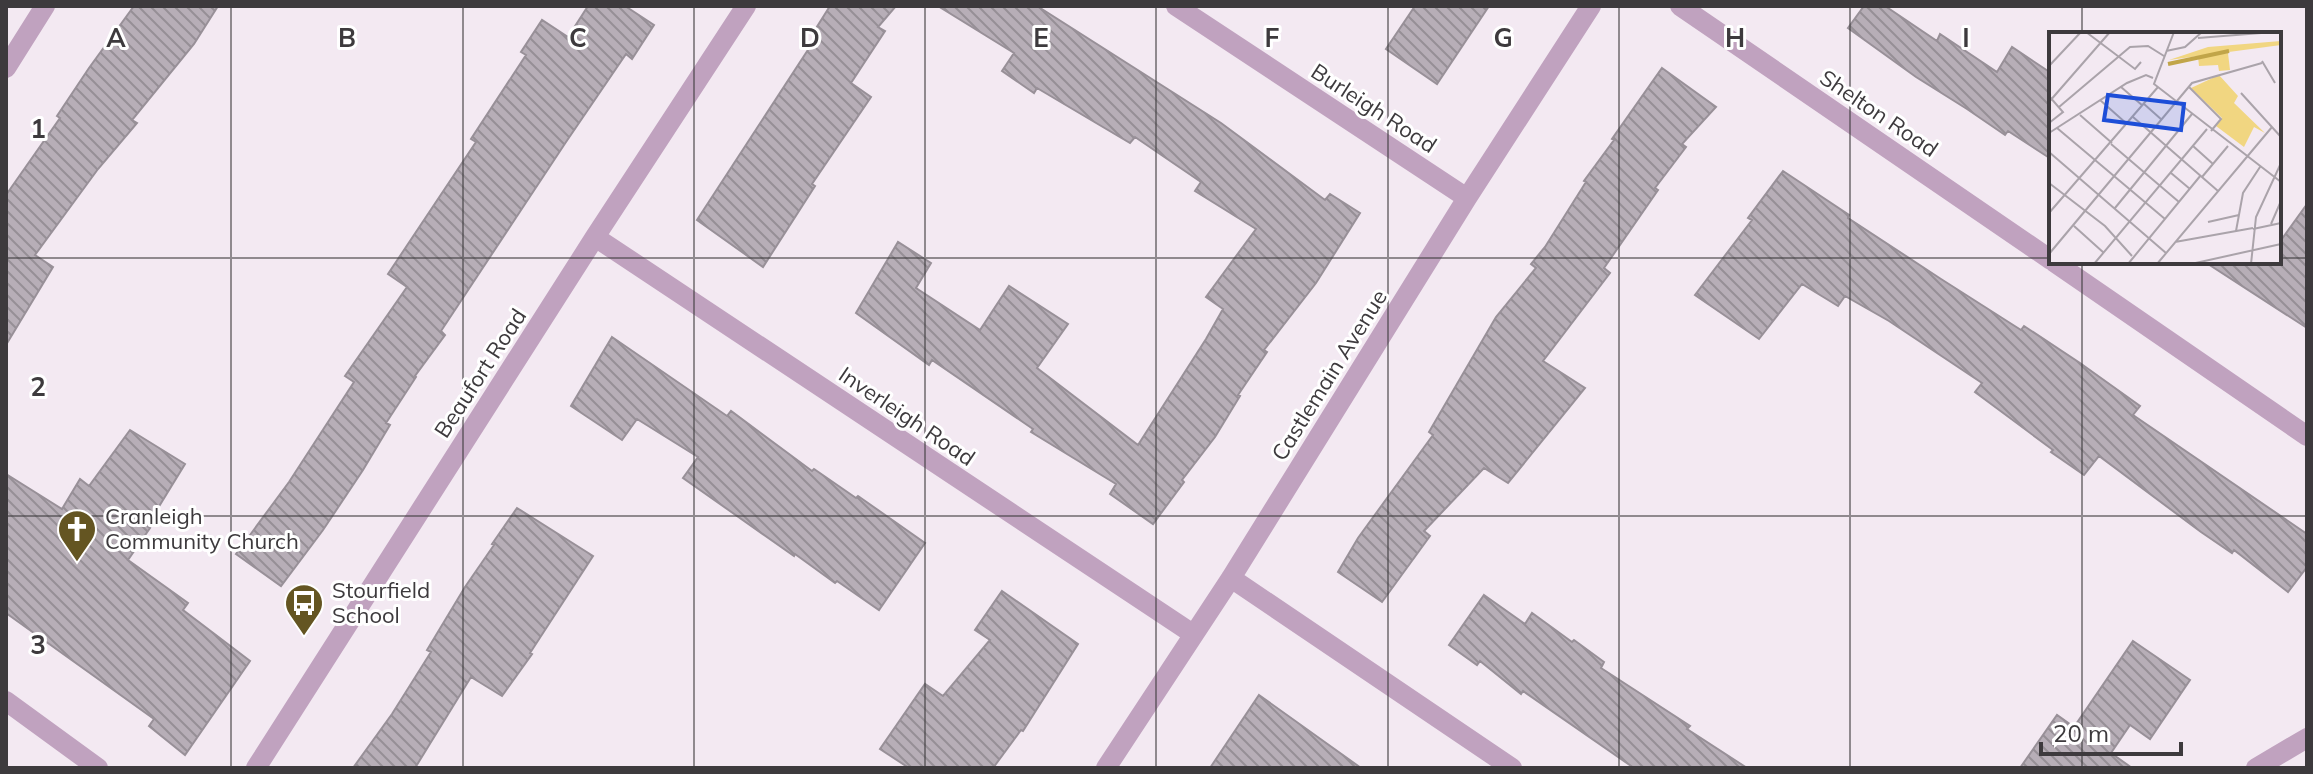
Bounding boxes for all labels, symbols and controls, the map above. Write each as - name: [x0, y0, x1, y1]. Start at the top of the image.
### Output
- text: A: [106, 21, 126, 54]
- text: B: [338, 21, 356, 54]
- text: C: [569, 21, 587, 54]
- text: D: [800, 21, 820, 54]
- text: E: [1033, 21, 1049, 54]
- text: F: [1265, 21, 1280, 54]
- text: G: [1493, 21, 1513, 54]
- text: H: [1725, 21, 1745, 54]
- text: I: [1962, 21, 1970, 54]
- inset map: [2049, 32, 2281, 264]
- street label: Burleigh Road: [1306, 57, 1442, 159]
- street label: Shelton Road: [1815, 63, 1943, 163]
- text: 1: [30, 112, 46, 145]
- street label: Castlemain Avenue: [1265, 284, 1393, 466]
- street label: Beaufort Road: [428, 303, 532, 443]
- street label: Inverleigh Road: [834, 360, 980, 472]
- text: 2: [30, 370, 46, 403]
- place label: Cranleigh Community Church: [105, 502, 299, 555]
- church icon: Cranleigh Community Church: [56, 508, 98, 563]
- place label: Stourfield School: [332, 576, 430, 629]
- bus stop icon: Stourfield School: [283, 582, 325, 637]
- text: 3: [30, 628, 46, 661]
- scale bar: [2041, 706, 2181, 756]
- text: 20 m: [2053, 718, 2109, 748]

